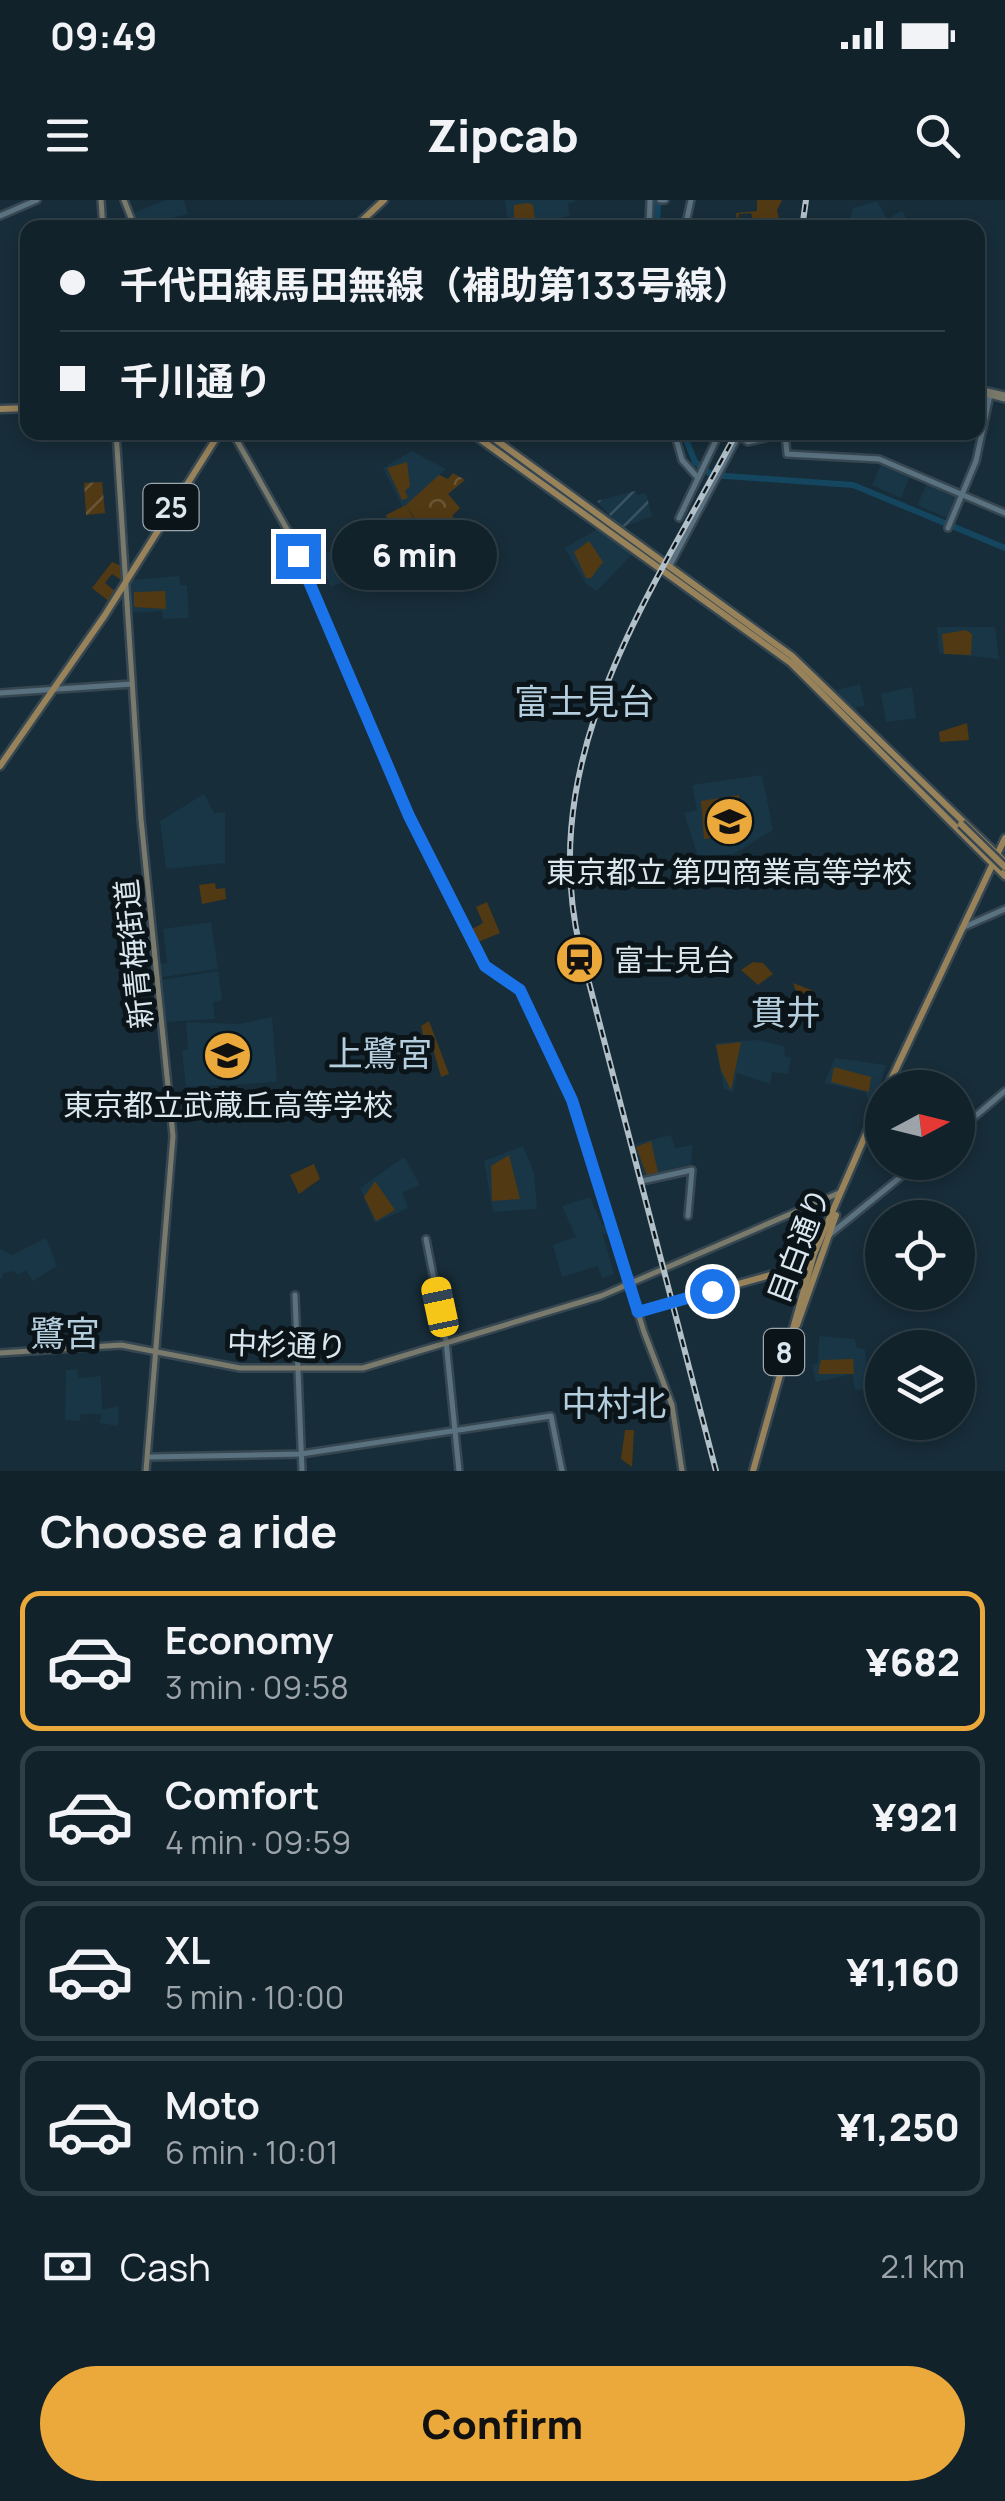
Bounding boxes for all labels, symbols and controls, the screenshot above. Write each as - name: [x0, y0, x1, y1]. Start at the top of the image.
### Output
- text: 09:49: [50, 9, 157, 61]
- text: Zipcab: [426, 104, 579, 166]
- icon: menu: [40, 108, 95, 163]
- icon: search: [910, 108, 965, 163]
- text: 千代田練馬田無線（補助第133号線）: [120, 258, 751, 310]
- text: 千川通り: [120, 354, 272, 406]
- road number: 25: [144, 484, 198, 530]
- callout: 6 min: [333, 521, 498, 591]
- text: 6 min: [372, 533, 457, 577]
- route end: [276, 534, 321, 579]
- district label: 富士見台: [514, 677, 654, 725]
- school or university icon: 東京都立 第四商業高等学校: [703, 796, 755, 848]
- place label: 東京都立 第四商業高等学校: [546, 851, 912, 892]
- street label: 新青梅街道: [105, 877, 161, 1031]
- station icon: 富士見台: [553, 933, 605, 985]
- place label: 富士見台: [614, 939, 734, 980]
- district label: 貫井: [751, 988, 821, 1036]
- school or university icon: 東京都立武蔵丘高等学校: [202, 1029, 254, 1081]
- district label: 上鷺宮: [327, 1029, 433, 1077]
- north arrow: [865, 1070, 975, 1180]
- map controls: [865, 1070, 975, 1440]
- place label: 東京都立武蔵丘高等学校: [63, 1084, 393, 1125]
- street label: 目白通り: [757, 1182, 839, 1308]
- button: locate: [865, 1200, 975, 1310]
- route start: [690, 1269, 735, 1314]
- car: [419, 1275, 461, 1339]
- district label: 鷺宮: [30, 1309, 100, 1357]
- street label: 中杉通り: [226, 1321, 348, 1367]
- road number: 8: [764, 1329, 804, 1375]
- button: layers: [865, 1330, 975, 1440]
- district label: 中村北: [561, 1379, 667, 1427]
- text: Choose a ride: [40, 1500, 337, 1562]
- text: Economy: [165, 1613, 334, 1665]
- icon: car: [45, 1616, 135, 1706]
- text: ¥682: [866, 1635, 960, 1687]
- text: 3 min · 09:58: [165, 1665, 349, 1709]
- text: Comfort: [165, 1768, 319, 1820]
- icon: car: [45, 1771, 135, 1861]
- text: ¥921: [872, 1790, 960, 1842]
- text: 4 min · 09:59: [165, 1820, 351, 1864]
- text: XL: [165, 1923, 210, 1975]
- icon: car: [45, 1926, 135, 2016]
- text: ¥1,160: [846, 1945, 960, 1997]
- text: 5 min · 10:00: [165, 1975, 344, 2019]
- text: Moto: [165, 2078, 260, 2130]
- icon: car: [45, 2081, 135, 2171]
- text: ¥1,250: [837, 2100, 960, 2152]
- text: 6 min · 10:01: [165, 2130, 339, 2174]
- icon: cash: [40, 2239, 95, 2294]
- text: Cash: [120, 2240, 211, 2292]
- text: 2.1 km: [881, 2244, 965, 2288]
- button: Confirm: [40, 2366, 965, 2481]

